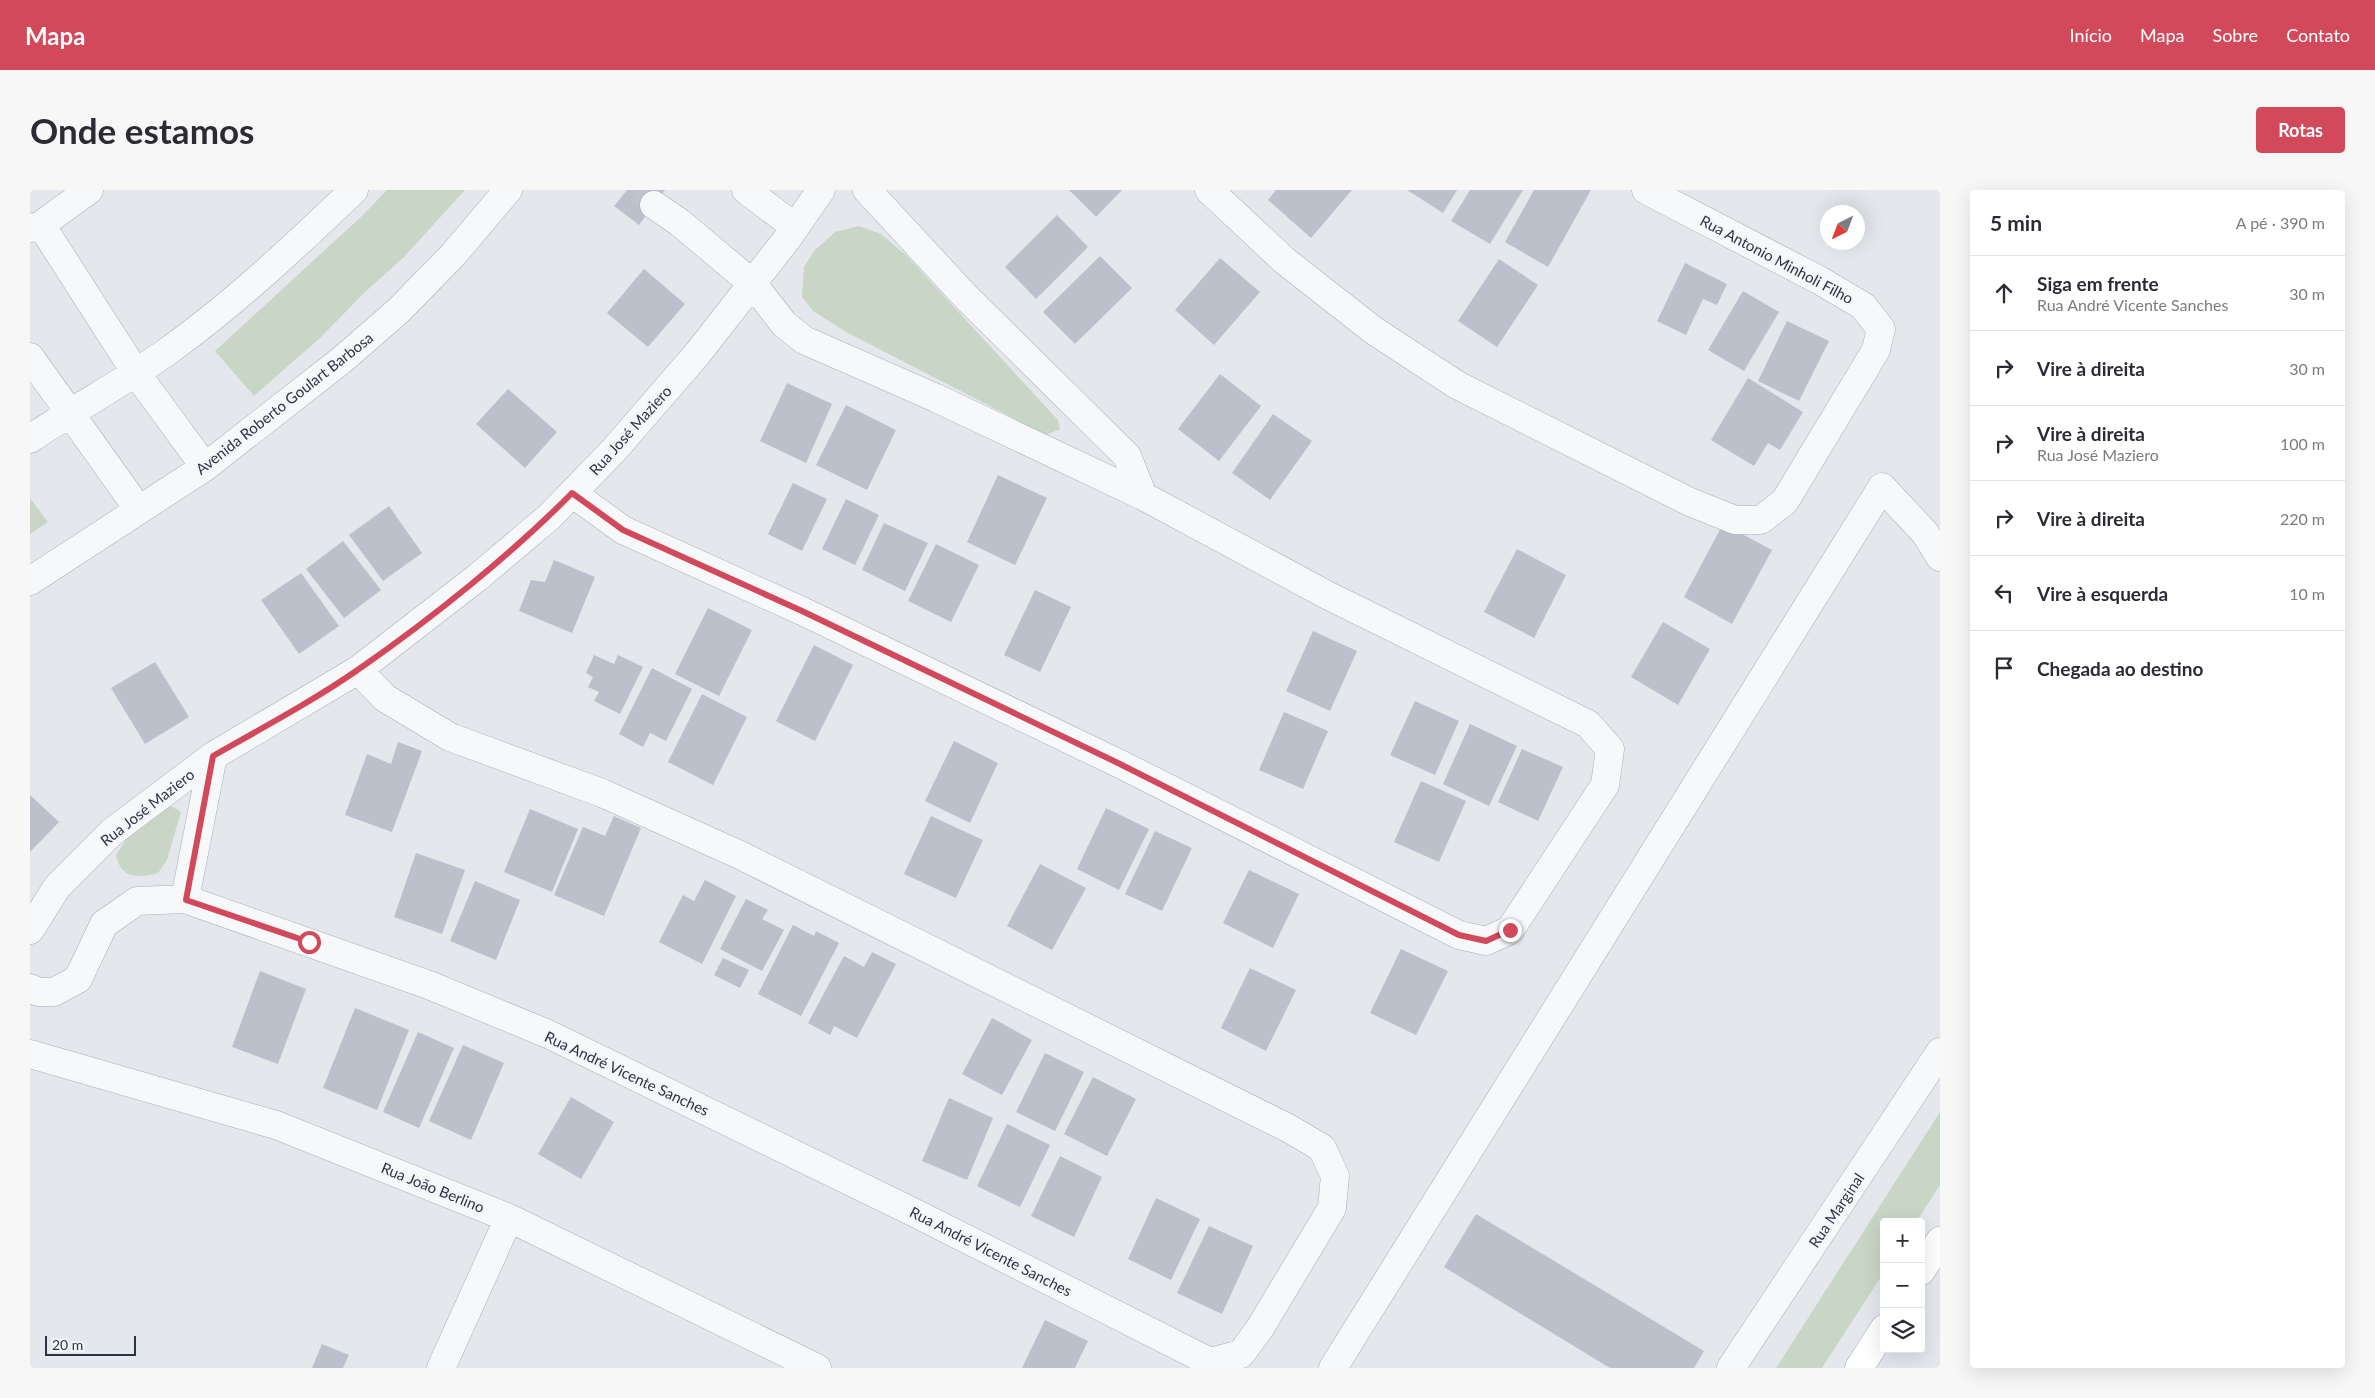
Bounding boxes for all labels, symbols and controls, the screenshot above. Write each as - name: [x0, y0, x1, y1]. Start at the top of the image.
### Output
- text: Mapa: [25, 21, 85, 50]
- text: Início: [2070, 24, 2112, 46]
- text: Mapa: [2140, 24, 2184, 46]
- text: Sobre: [2212, 24, 2258, 46]
- text: Contato: [2286, 24, 2350, 46]
- button: Rotas: [2256, 107, 2345, 153]
- text: Onde estamos: [30, 109, 254, 151]
- north arrow: [1820, 205, 1865, 250]
- text: 5 min: [1990, 210, 2042, 235]
- street label: Rua Antonio Minholi Filho: [1697, 211, 1857, 307]
- text: A pé · 390 m: [2236, 213, 2325, 232]
- text: Siga em frente: [2037, 272, 2159, 295]
- icon: ahead: [1990, 279, 2018, 307]
- text: 30 m: [2289, 284, 2325, 303]
- text: Rua André Vicente Sanches: [2037, 295, 2228, 314]
- street label: Avenida Roberto Goulart Barbosa: [192, 328, 376, 478]
- icon: right: [1990, 354, 2018, 382]
- text: Vire à direita: [2037, 357, 2145, 380]
- text: 30 m: [2289, 359, 2325, 378]
- street label: Rua José Maziero: [585, 382, 675, 478]
- text: Vire à direita: [2037, 422, 2145, 445]
- icon: right: [1990, 429, 2018, 457]
- text: 100 m: [2280, 434, 2325, 453]
- text: Rua José Maziero: [2037, 445, 2159, 464]
- icon: right: [1990, 504, 2018, 532]
- text: Vire à direita: [2037, 507, 2145, 530]
- text: 220 m: [2280, 509, 2325, 528]
- icon: left: [1990, 579, 2018, 607]
- text: Vire à esquerda: [2037, 582, 2168, 605]
- text: 10 m: [2289, 584, 2325, 603]
- icon: arrive: [1990, 654, 2018, 682]
- text: Chegada ao destino: [2037, 657, 2203, 680]
- street label: Rua José Maziero: [96, 765, 198, 849]
- route end: [1499, 919, 1522, 942]
- route start: [298, 931, 321, 954]
- street label: Rua André Vicente Sanches: [542, 1027, 712, 1119]
- street label: Rua João Berlino: [379, 1158, 487, 1216]
- street label: Rua Marginal: [1805, 1169, 1867, 1251]
- street label: Rua André Vicente Sanches: [907, 1202, 1075, 1300]
- map controls: [1880, 1218, 1925, 1353]
- button: +: [1880, 1218, 1925, 1263]
- button: −: [1880, 1263, 1925, 1308]
- button: layers: [1880, 1308, 1925, 1353]
- scale bar: [45, 1333, 136, 1356]
- text: 20 m: [52, 1336, 83, 1353]

